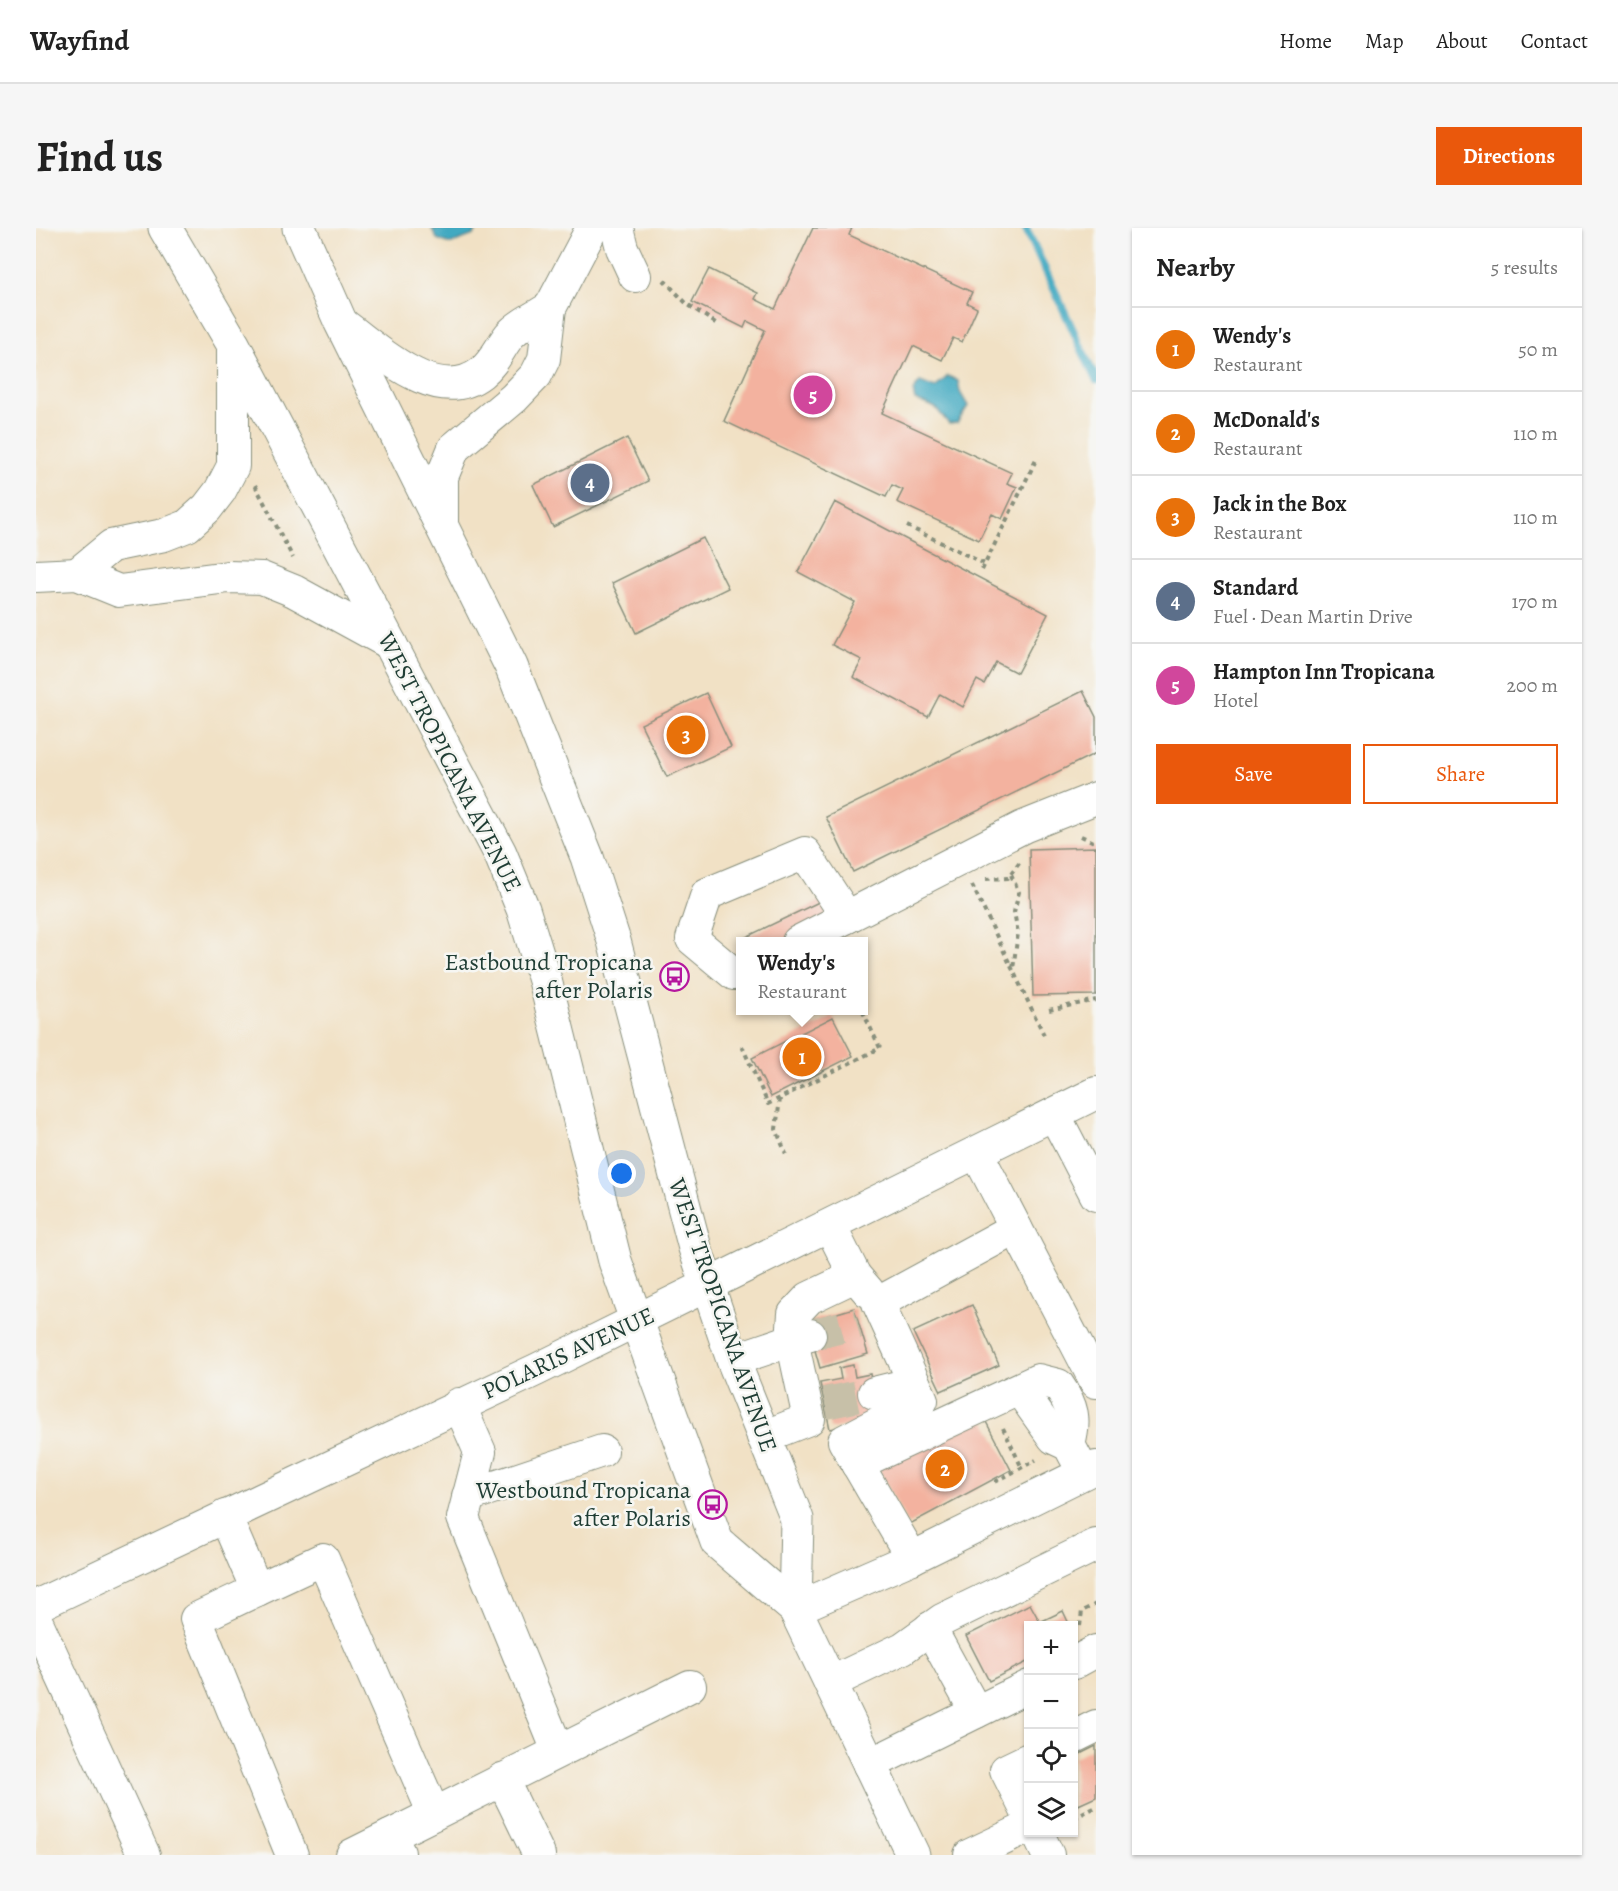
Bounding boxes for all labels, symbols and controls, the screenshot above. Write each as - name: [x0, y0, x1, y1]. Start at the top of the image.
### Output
- text: Wayfind: [30, 22, 129, 60]
- text: Home: [1279, 27, 1332, 55]
- text: Map: [1365, 27, 1403, 55]
- text: About: [1436, 27, 1488, 55]
- text: Contact: [1521, 27, 1588, 55]
- button: Directions: [1436, 127, 1582, 185]
- text: Find us: [36, 128, 163, 185]
- text: Nearby: [1156, 250, 1235, 285]
- text: 5 results: [1491, 254, 1558, 281]
- text: Wendy's: [1213, 321, 1291, 351]
- text: 1: [1172, 336, 1179, 363]
- text: 50 m: [1518, 336, 1558, 363]
- text: Restaurant: [1213, 351, 1303, 378]
- pin: 5: [794, 372, 832, 418]
- text: McDonald's: [1213, 405, 1320, 435]
- text: 2: [1171, 420, 1180, 447]
- text: 110 m: [1513, 420, 1558, 447]
- text: Restaurant: [1213, 435, 1303, 462]
- pin: 4: [570, 460, 610, 506]
- text: Jack in the Box: [1213, 489, 1346, 519]
- text: 3: [1171, 504, 1180, 531]
- text: 110 m: [1513, 504, 1558, 531]
- text: Restaurant: [1213, 519, 1303, 546]
- text: Standard: [1213, 573, 1298, 603]
- text: 4: [1171, 588, 1180, 615]
- text: 170 m: [1512, 588, 1558, 615]
- text: Fuel · Dean Martin Drive: [1213, 603, 1413, 630]
- street label: WEST TROPICANA AVENUE: [370, 626, 530, 897]
- text: Hampton Inn Tropicana: [1213, 657, 1435, 687]
- text: 5: [1171, 672, 1180, 699]
- text: 200 m: [1507, 672, 1558, 699]
- text: Hotel: [1213, 687, 1258, 714]
- pin: 3: [666, 712, 706, 758]
- button: Save: [1156, 744, 1351, 804]
- button: Share: [1363, 744, 1558, 804]
- popup: [736, 937, 868, 1015]
- place label: Eastbound Tropicana after Polaris: [444, 946, 654, 1006]
- text: Wendy's: [757, 948, 835, 978]
- bus stop icon: Eastbound Tropicana after Polaris: [658, 960, 690, 992]
- text: Restaurant: [757, 978, 847, 1005]
- pin: 1: [782, 1034, 822, 1080]
- your location: [607, 1159, 636, 1188]
- street label: WEST TROPICANA AVENUE: [661, 1173, 785, 1456]
- street label: POLARIS AVENUE: [476, 1299, 660, 1407]
- pin: 2: [926, 1446, 964, 1492]
- place label: Westbound Tropicana after Polaris: [475, 1474, 692, 1534]
- bus stop icon: Westbound Tropicana after Polaris: [696, 1488, 728, 1520]
- map controls: [1024, 1621, 1078, 1837]
- button: +: [1024, 1621, 1078, 1675]
- button: −: [1024, 1675, 1078, 1729]
- button: locate: [1024, 1729, 1078, 1783]
- button: layers: [1024, 1783, 1078, 1837]

